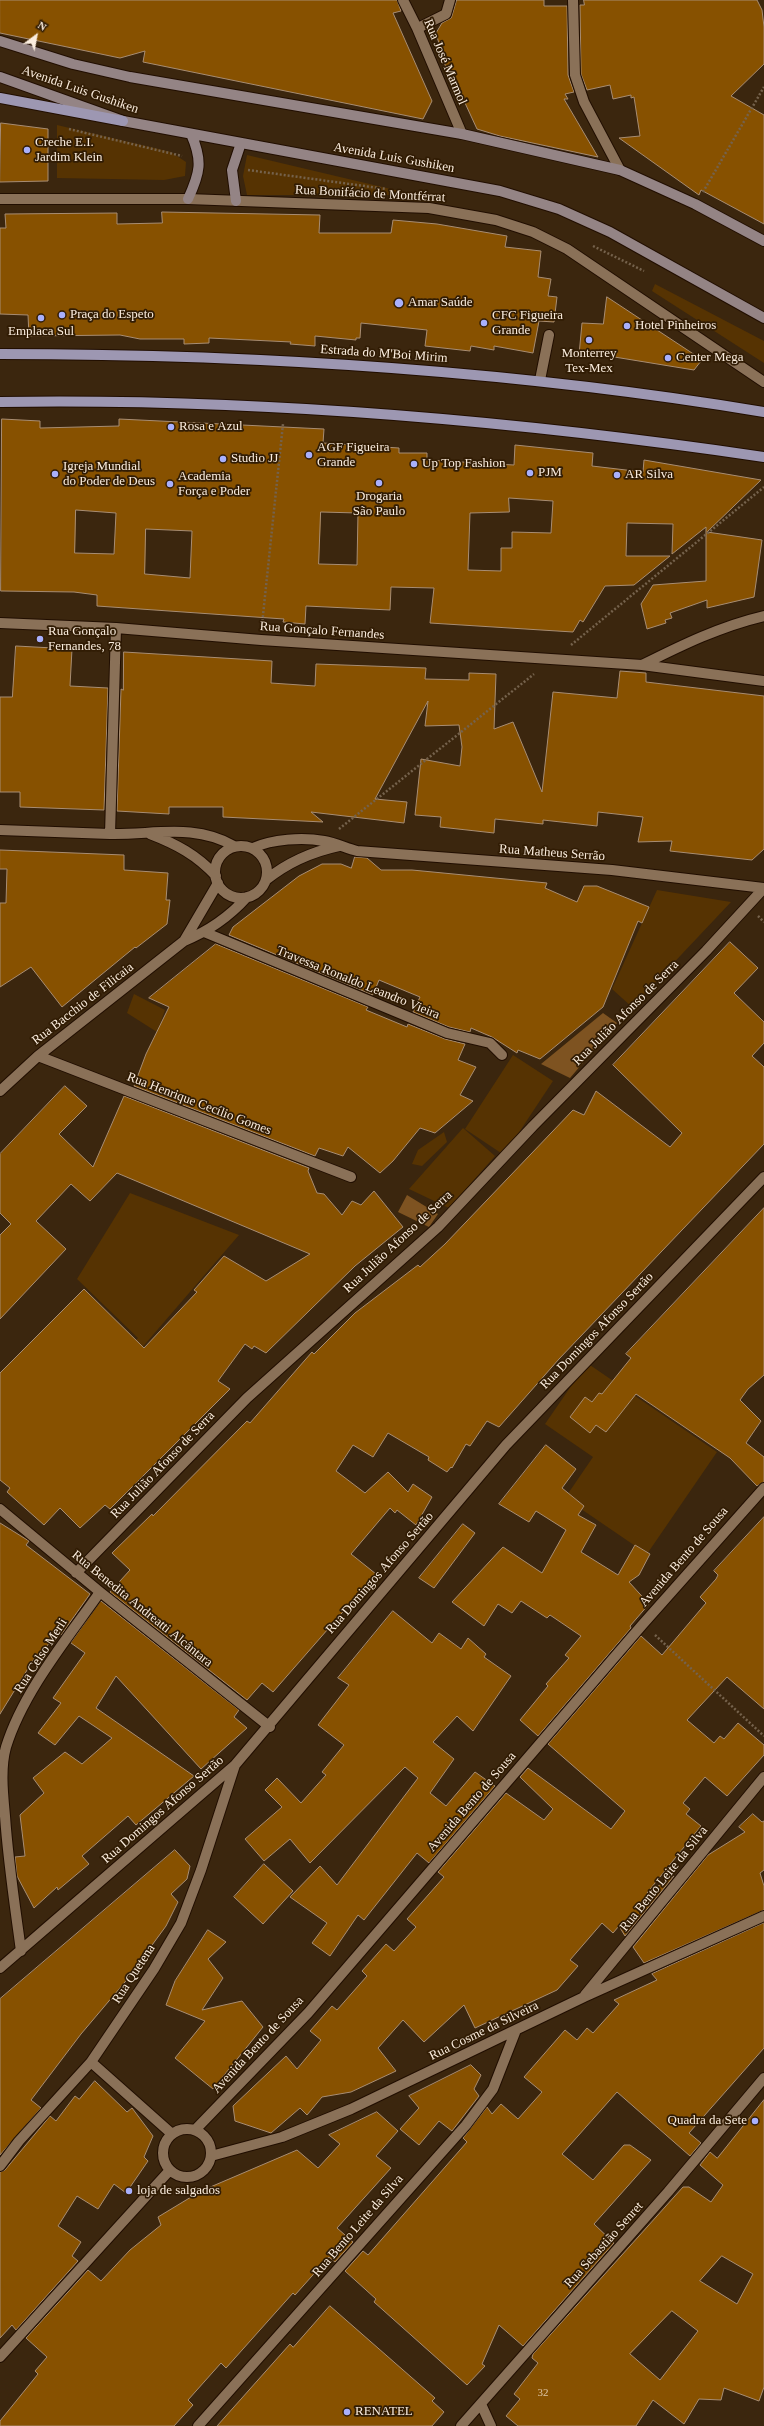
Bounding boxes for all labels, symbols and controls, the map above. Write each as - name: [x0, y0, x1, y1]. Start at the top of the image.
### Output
- north arrow: [16, 16, 56, 56]
- street label: Rua José Marmol: [420, 17, 470, 107]
- text: N: [36, 19, 49, 33]
- street label: Avenida Luis Gushiken: [20, 63, 140, 117]
- place label: Creche E.I. Jardim Klein: [35, 135, 103, 166]
- street label: Avenida Luis Gushiken: [332, 140, 456, 176]
- marker: Creche E.I. Jardim Klein: [22, 145, 32, 155]
- street label: Rua Bonifácio de Montférrat: [294, 182, 446, 206]
- place label: Amar Saúde: [408, 295, 473, 311]
- marker: Amar Saúde: [393, 297, 405, 309]
- place label: Praça do Espeto: [70, 307, 154, 323]
- place label: CFC Figueira Grande: [492, 308, 563, 339]
- marker: Praça do Espeto: [57, 310, 67, 320]
- marker: Emplaca Sul: [36, 313, 46, 323]
- marker: CFC Figueira Grande: [479, 318, 489, 328]
- place label: Hotel Pinheiros: [635, 318, 716, 334]
- marker: Hotel Pinheiros: [622, 321, 632, 331]
- place label: Emplaca Sul: [8, 324, 74, 340]
- marker: Monterrey Tex-Mex: [584, 335, 594, 345]
- street label: Estrada do M'Boi Mirim: [320, 342, 448, 366]
- place label: Monterrey Tex-Mex: [562, 346, 616, 377]
- place label: Center Mega: [676, 350, 744, 366]
- marker: Center Mega: [663, 353, 673, 363]
- place label: Rosa e Azul: [179, 419, 243, 435]
- marker: Rosa e Azul: [166, 422, 176, 432]
- place label: AGF Figueira Grande: [317, 440, 390, 471]
- marker: AGF Figueira Grande: [304, 450, 314, 460]
- place label: Studio JJ: [231, 451, 278, 467]
- marker: Studio JJ: [218, 454, 228, 464]
- place label: Up Top Fashion: [422, 456, 506, 472]
- place label: Igreja Mundial do Poder de Deus: [63, 459, 155, 490]
- marker: Up Top Fashion: [409, 459, 419, 469]
- place label: PJM: [538, 465, 562, 481]
- place label: AR Silva: [625, 467, 673, 483]
- marker: PJM: [525, 468, 535, 478]
- marker: Igreja Mundial do Poder de Deus: [50, 469, 60, 479]
- place label: Academia Força e Poder: [178, 469, 250, 500]
- marker: AR Silva: [612, 470, 622, 480]
- marker: Drogaria São Paulo: [374, 478, 384, 488]
- marker: Academia Força e Poder: [165, 479, 175, 489]
- place label: Drogaria São Paulo: [353, 489, 405, 520]
- street label: Rua Gonçalo Fernandes: [259, 619, 385, 643]
- place label: Rua Gonçalo Fernandes, 78: [48, 624, 121, 655]
- marker: Rua Gonçalo Fernandes, 78: [35, 634, 45, 644]
- street label: Rua Matheus Serrão: [499, 842, 605, 864]
- street label: Travessa Ronaldo Leandro Vieira: [274, 943, 442, 1023]
- street label: Rua Julião Afonso de Serra: [570, 957, 682, 1069]
- street label: Rua Bacchio de Filicaia: [29, 960, 137, 1048]
- street label: Rua Henrique Cecílio Gomes: [125, 1069, 273, 1139]
- street label: Rua Julião Afonso de Serra: [340, 1188, 456, 1296]
- street label: Rua Domingos Afonso Sertão: [537, 1269, 657, 1393]
- street label: Rua Julião Afonso de Serra: [108, 1408, 218, 1522]
- street label: Avenida Bento de Sousa: [636, 1504, 732, 1610]
- street label: Rua Domingos Afonso Sertão: [323, 1509, 437, 1637]
- street label: Rua Benedita Andreatti Alcântara: [69, 1547, 215, 1671]
- street label: Rua Celso Merli: [11, 1616, 71, 1696]
- street label: Avenida Bento de Sousa: [424, 1749, 520, 1855]
- street label: Rua Domingos Afonso Sertão: [99, 1753, 227, 1867]
- street label: Rua Bento Leite da Silva: [617, 1823, 711, 1935]
- street label: Rua Quetena: [109, 1941, 159, 2007]
- street label: Avenida Bento de Sousa: [209, 1993, 307, 2097]
- street label: Rua Cosme da Silveira: [427, 1998, 541, 2064]
- place label: Quadra da Sete: [668, 2113, 747, 2129]
- marker: Quadra da Sete: [750, 2116, 760, 2126]
- street label: Rua Bento Leite da Silva: [309, 2172, 407, 2280]
- place label: loja de salgados: [137, 2183, 220, 2199]
- marker: loja de salgados: [124, 2186, 134, 2196]
- street label: Rua Sebastião Senret: [561, 2199, 647, 2291]
- house number: 32: [538, 2386, 548, 2400]
- place label: RENATEL: [355, 2404, 413, 2420]
- marker: RENATEL: [342, 2407, 352, 2417]

